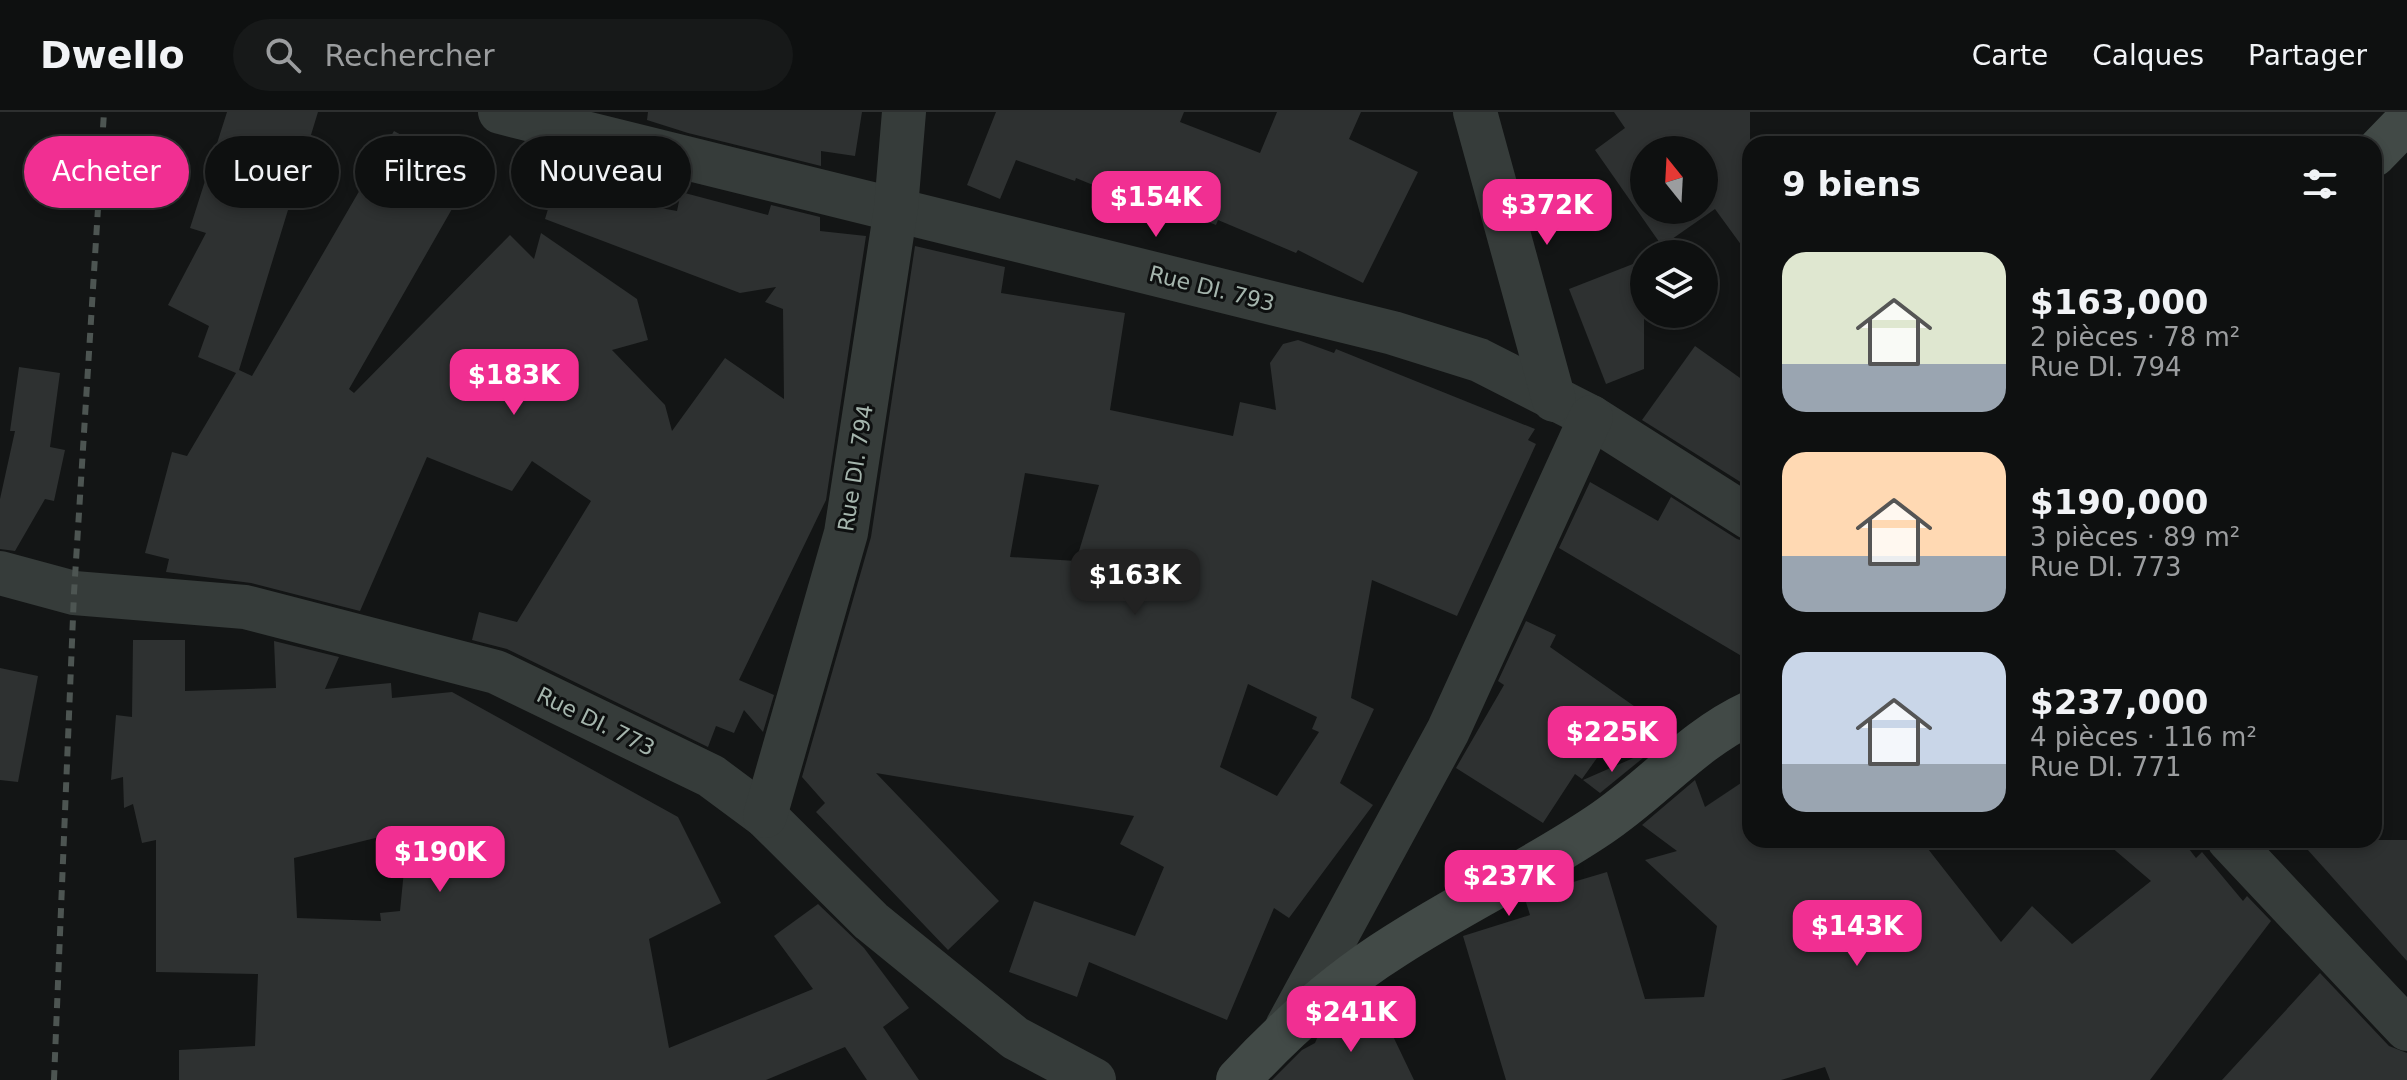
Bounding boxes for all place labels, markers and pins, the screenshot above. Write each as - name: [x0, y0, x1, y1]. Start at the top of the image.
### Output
- pin: $154K: [1100, 171, 1212, 239]
- pin: $372K: [1491, 179, 1603, 247]
- pin: $183K: [458, 349, 570, 417]
- pin: $163K: [1079, 549, 1191, 617]
- pin: $225K: [1556, 706, 1668, 774]
- pin: $190K: [384, 826, 496, 894]
- pin: $237K: [1453, 850, 1565, 918]
- pin: $143K: [1801, 900, 1913, 968]
- pin: $241K: [1295, 986, 1407, 1054]

